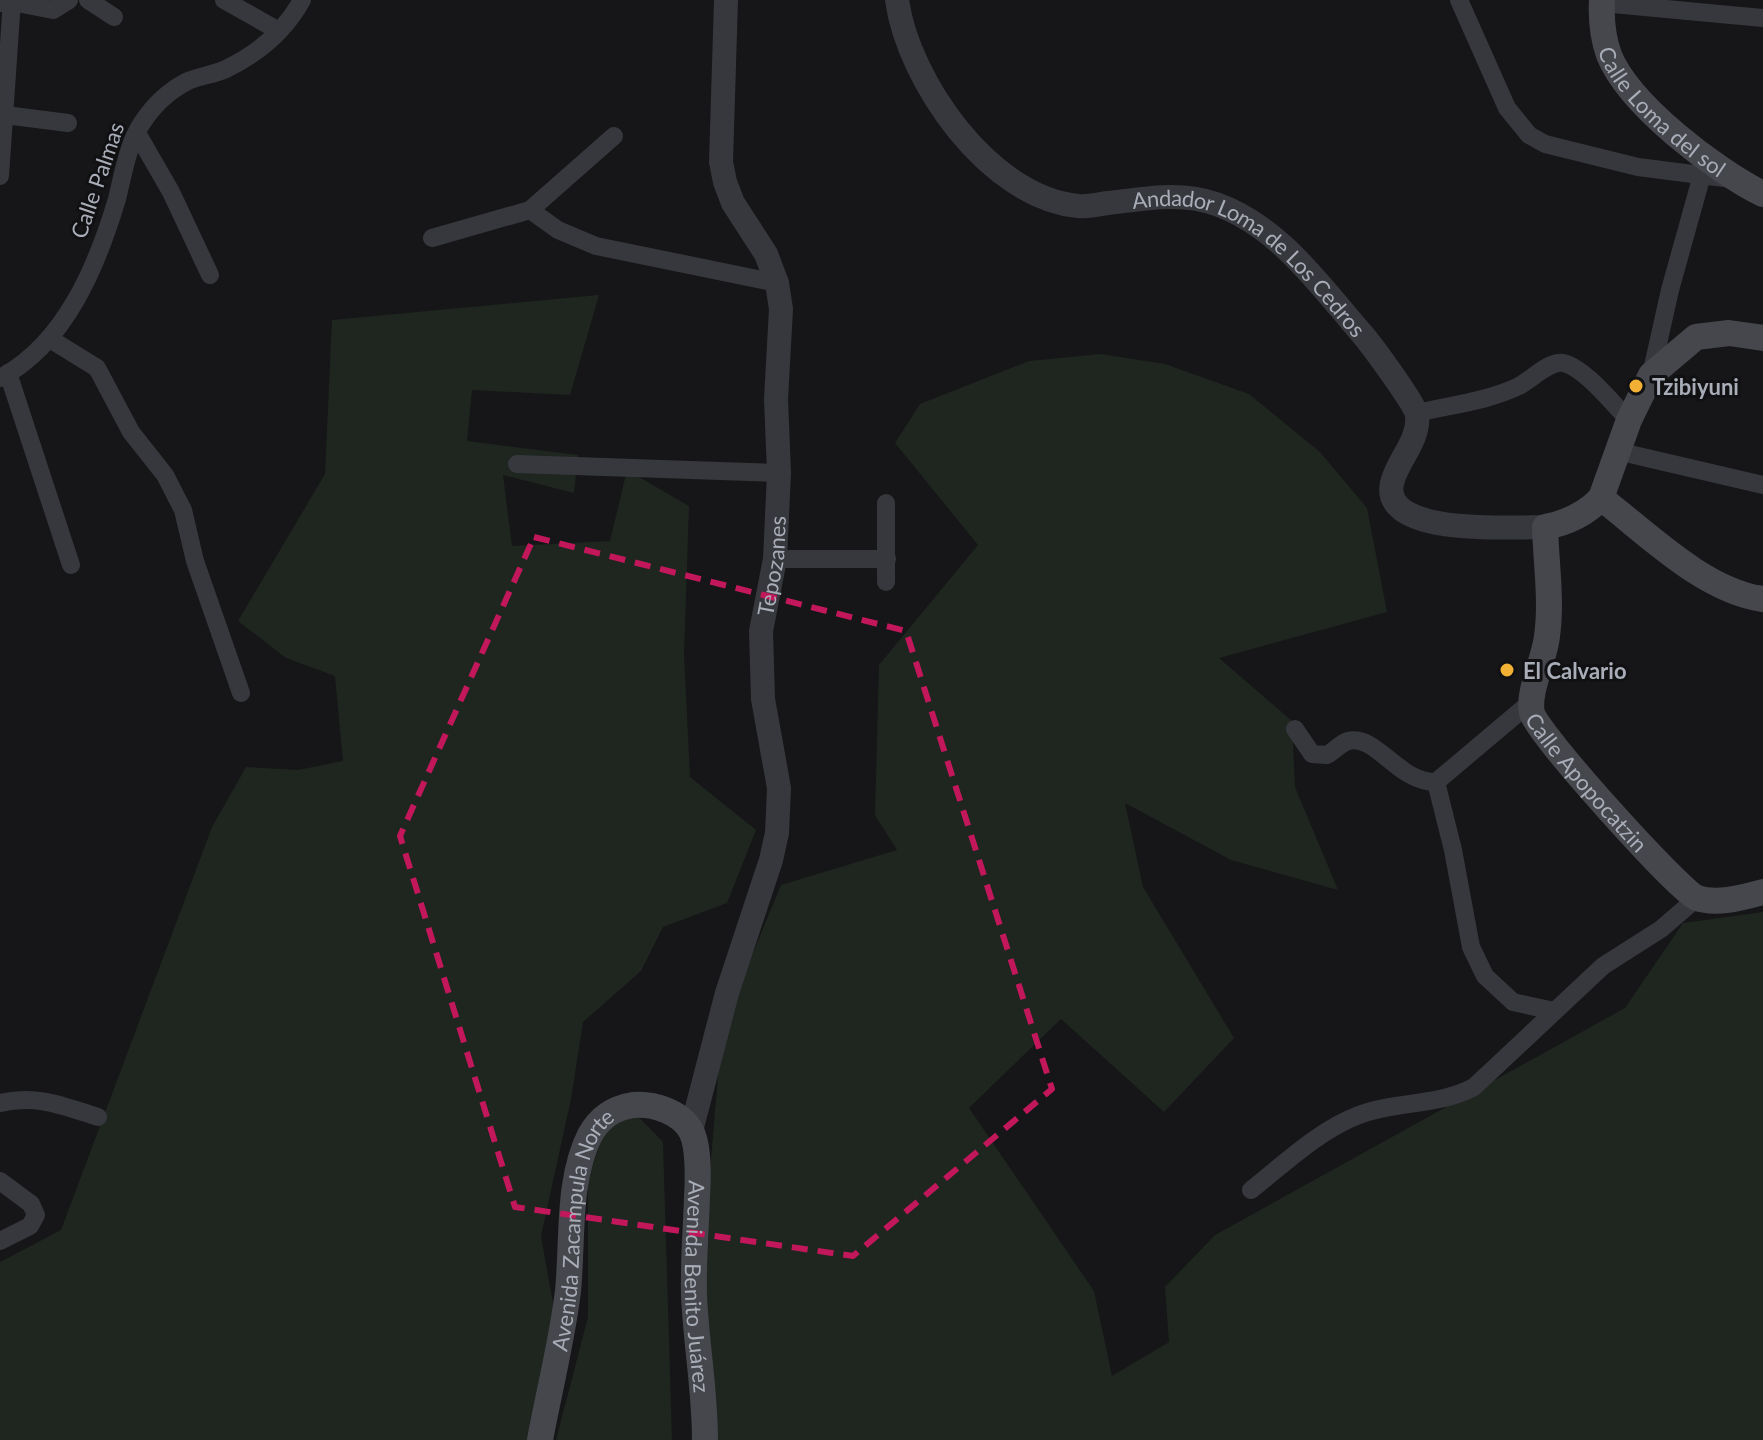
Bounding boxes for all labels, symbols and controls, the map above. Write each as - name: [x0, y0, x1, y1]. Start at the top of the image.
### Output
- street label: Calle Loma del sol: [1594, 43, 1731, 182]
- street label: Calle Palmas: [65, 118, 129, 242]
- street label: Andador Loma de Los Cedros: [1130, 183, 1372, 342]
- place label: Tzibiyuni: [1652, 373, 1739, 400]
- marker: Tzibiyuni: [1627, 377, 1645, 395]
- street label: Tepozanes: [751, 515, 790, 618]
- place label: El Calvario: [1523, 657, 1627, 684]
- marker: El Calvario: [1498, 661, 1516, 679]
- street label: Calle Apopocatzin: [1520, 707, 1654, 857]
- street label: Avenida Zacampula Norte: [545, 1102, 619, 1353]
- street label: Avenida Benito Juárez: [680, 1180, 716, 1394]

